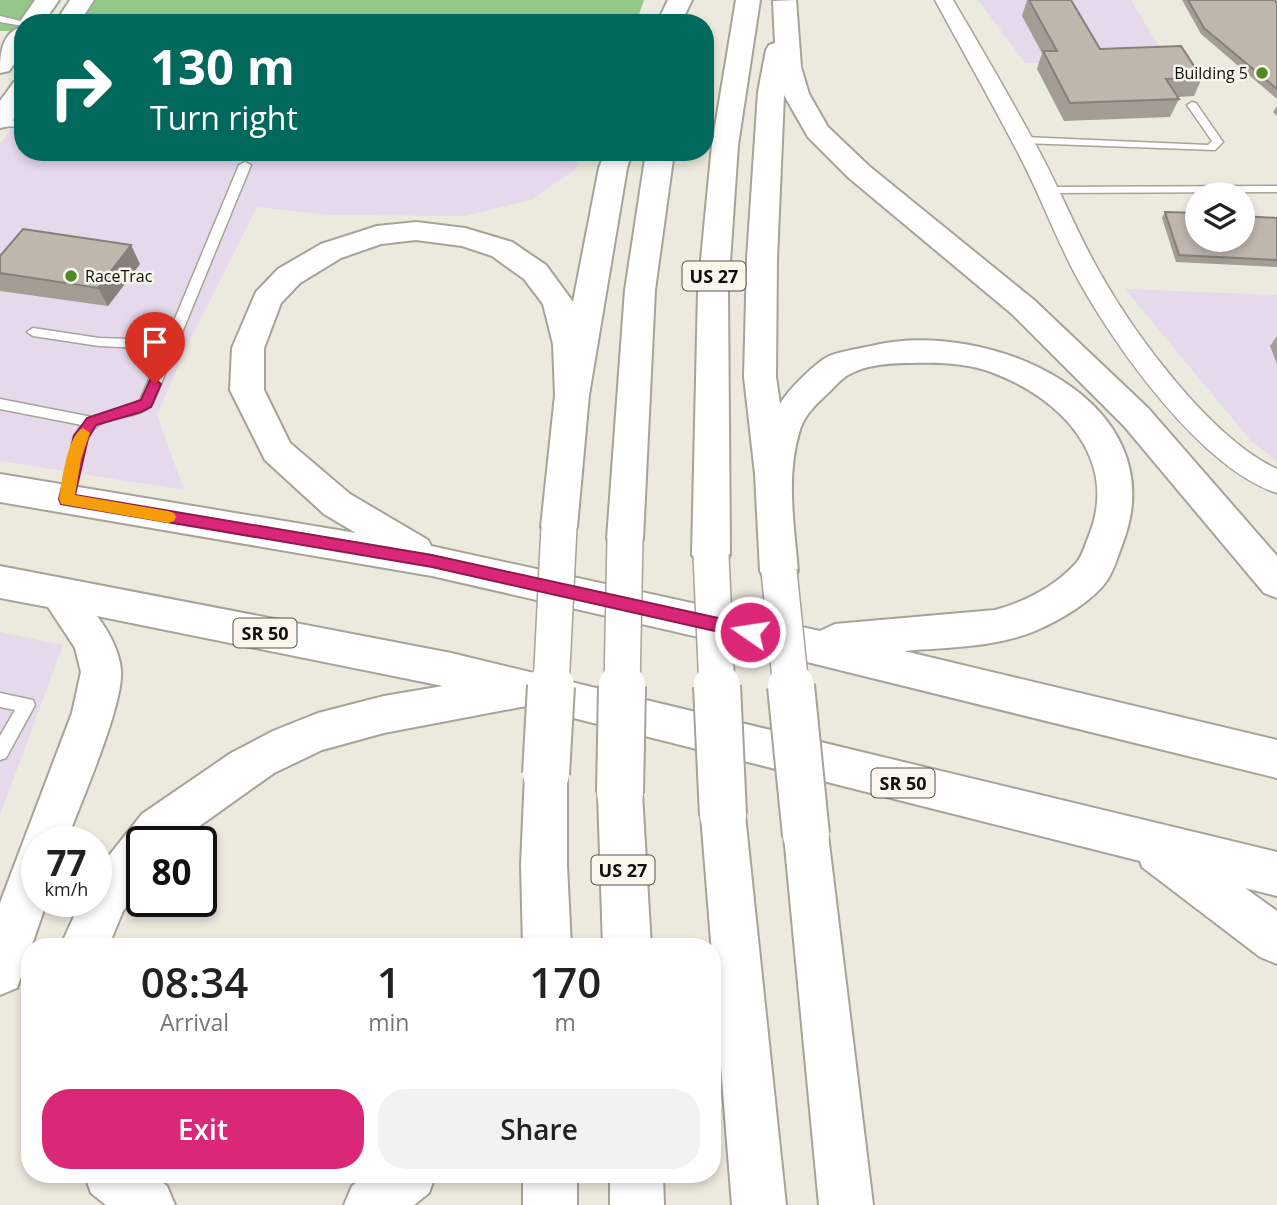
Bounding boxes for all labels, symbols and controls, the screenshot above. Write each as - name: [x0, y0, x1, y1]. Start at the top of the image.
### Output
- text: 130 m: [150, 33, 295, 99]
- icon: right: [35, 42, 126, 133]
- place label: Building 5: [1174, 62, 1248, 84]
- marker: Building 5: [1254, 65, 1270, 81]
- text: Turn right: [150, 96, 298, 139]
- map controls: [1185, 182, 1255, 252]
- button: layers: [1185, 182, 1255, 252]
- road number: US 27: [682, 262, 746, 290]
- place label: RaceTrac: [85, 265, 153, 287]
- marker: RaceTrac: [63, 268, 79, 284]
- pin: [125, 312, 185, 384]
- icon: arrive: [136, 323, 174, 361]
- position arrow: [713, 595, 787, 669]
- road number: SR 50: [233, 618, 296, 648]
- road number: SR 50: [872, 768, 934, 798]
- speed limit sign: 80: [126, 826, 217, 917]
- text: 77: [46, 839, 87, 886]
- road number: US 27: [592, 856, 654, 884]
- text: km/h: [45, 877, 88, 901]
- text: 08:34: [141, 953, 248, 1010]
- text: 1: [377, 953, 401, 1010]
- text: 170: [529, 953, 601, 1010]
- text: Arrival: [160, 1006, 229, 1038]
- text: min: [368, 1006, 409, 1038]
- text: m: [555, 1006, 576, 1038]
- button: Exit: [42, 1089, 364, 1169]
- button: Share: [378, 1089, 700, 1169]

